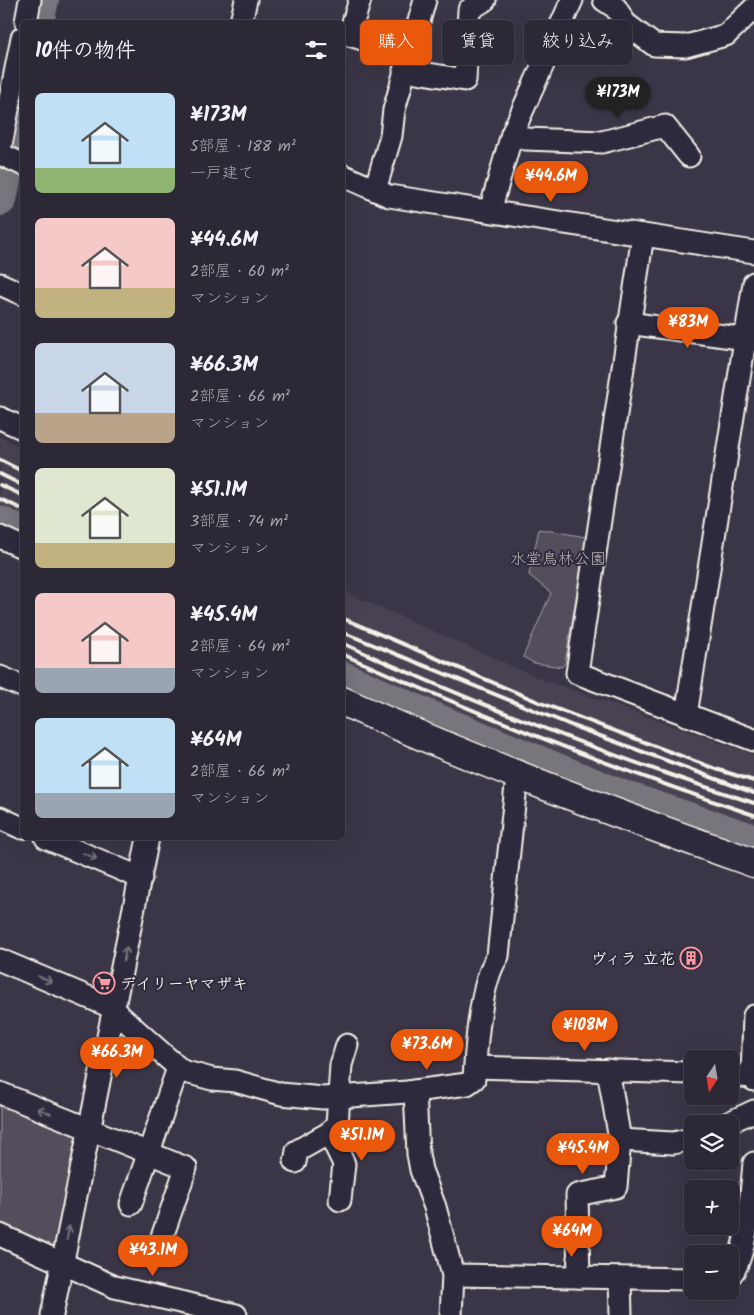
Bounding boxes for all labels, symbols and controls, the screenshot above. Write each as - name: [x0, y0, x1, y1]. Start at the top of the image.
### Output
- chip: 購入: [360, 20, 432, 65]
- chip: 賃貸: [442, 20, 514, 65]
- chip: 絞り込み: [524, 20, 632, 65]
- text: 10件の物件: [35, 35, 136, 68]
- icon: filters: [302, 36, 330, 64]
- pin: ¥173M: [583, 76, 653, 119]
- text: ¥173M: [596, 80, 640, 105]
- text: ¥173M: [190, 99, 247, 132]
- icon: home: [75, 113, 135, 173]
- text: 5部屋 · 188 m²: [190, 134, 296, 159]
- pin: ¥44.6M: [510, 160, 592, 203]
- text: 一戸建て: [190, 161, 254, 186]
- text: ¥44.6M: [525, 164, 577, 189]
- text: ¥44.6M: [190, 224, 258, 257]
- icon: home: [75, 238, 135, 298]
- text: 2部屋 · 60 m²: [190, 259, 289, 284]
- text: マンション: [190, 286, 269, 311]
- pin: ¥83M: [658, 306, 718, 349]
- text: ¥83M: [668, 310, 708, 335]
- text: ¥66.3M: [190, 349, 258, 382]
- icon: home: [75, 363, 135, 423]
- text: 2部屋 · 66 m²: [190, 384, 290, 409]
- text: マンション: [190, 411, 269, 436]
- text: ¥51.1M: [190, 474, 247, 507]
- icon: home: [75, 488, 135, 548]
- text: 3部屋 · 74 m²: [190, 509, 288, 534]
- text: マンション: [190, 536, 269, 561]
- park label: 水堂鳥林公園: [510, 547, 606, 572]
- text: ¥45.4M: [190, 599, 257, 632]
- icon: home: [75, 613, 135, 673]
- text: 2部屋 · 64 m²: [190, 634, 290, 659]
- text: マンション: [190, 661, 269, 686]
- text: ¥64M: [190, 724, 242, 757]
- icon: home: [75, 738, 135, 798]
- text: 2部屋 · 66 m²: [190, 759, 290, 784]
- text: マンション: [190, 786, 269, 811]
- one-way arrow: [83, 853, 98, 862]
- one-way arrow: [121, 946, 130, 962]
- building icon: ヴィラ 立花: [679, 946, 703, 970]
- place label: ヴィラ 立花: [590, 947, 675, 972]
- supermarket icon: デイリーヤマザキ: [92, 971, 116, 995]
- place label: デイリーヤマザキ: [120, 972, 248, 997]
- one-way arrow: [37, 974, 52, 984]
- pin: ¥108M: [550, 1010, 620, 1052]
- text: ¥108M: [563, 1013, 607, 1038]
- pin: ¥73.6M: [386, 1028, 468, 1071]
- text: ¥73.6M: [402, 1032, 452, 1057]
- pin: ¥66.3M: [76, 1036, 158, 1079]
- text: ¥66.3M: [91, 1040, 143, 1065]
- north arrow: [684, 1050, 739, 1105]
- map controls: [684, 1050, 739, 1300]
- one-way arrow: [37, 1106, 53, 1115]
- button: layers: [684, 1115, 739, 1170]
- pin: ¥51.1M: [321, 1120, 403, 1162]
- text: ¥51.1M: [340, 1123, 384, 1148]
- pin: ¥45.4M: [542, 1132, 624, 1175]
- text: ¥45.4M: [557, 1136, 609, 1161]
- button: +: [684, 1180, 739, 1235]
- pin: ¥64M: [542, 1216, 602, 1258]
- text: ¥64M: [552, 1219, 592, 1244]
- one-way arrow: [64, 1225, 74, 1241]
- pin: ¥43.1M: [112, 1234, 194, 1277]
- text: ¥43.1M: [129, 1238, 177, 1263]
- button: −: [684, 1245, 739, 1300]

